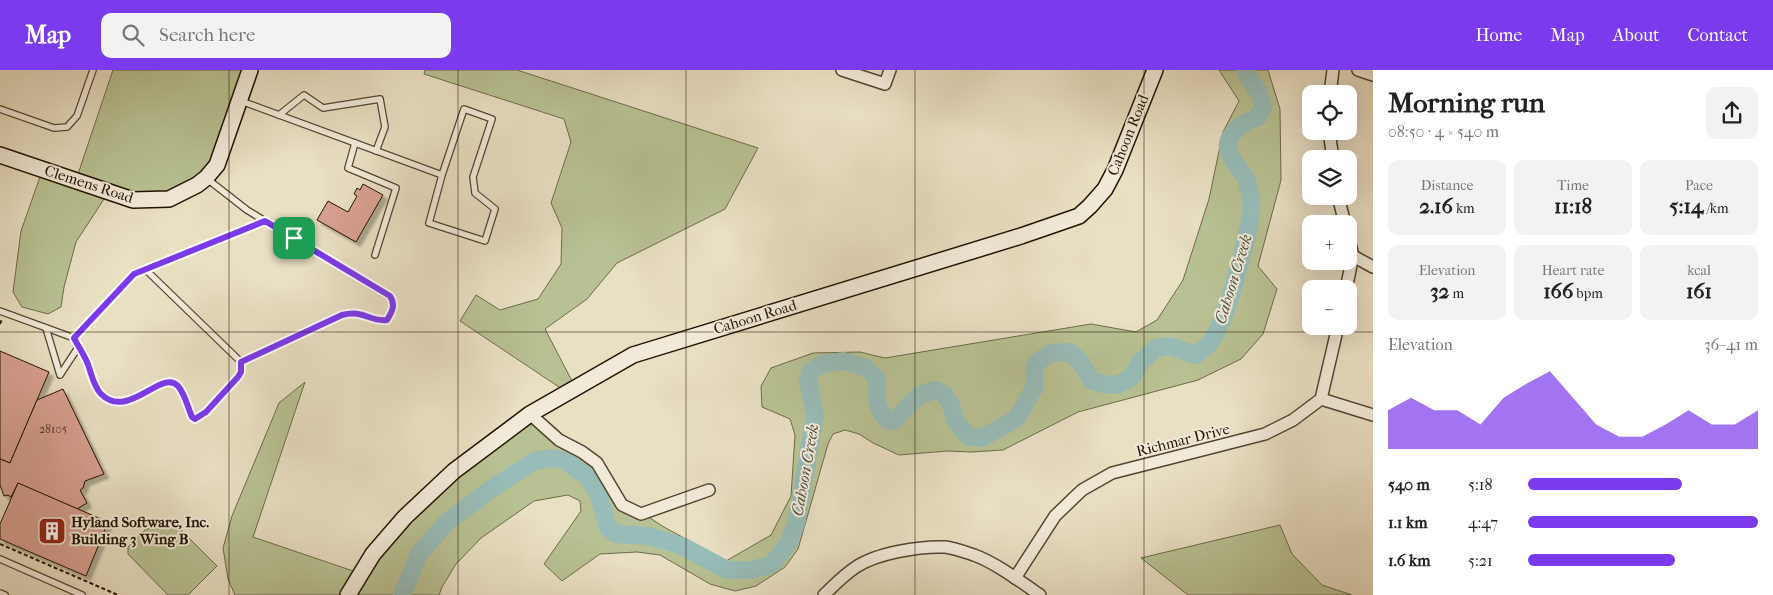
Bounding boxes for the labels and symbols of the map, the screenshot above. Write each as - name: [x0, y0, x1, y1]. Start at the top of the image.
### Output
- street label: Cahoon Road: [1104, 91, 1153, 178]
- street label: Clemens Road: [42, 161, 136, 207]
- pin: [273, 217, 315, 259]
- water label: Cahoon Creek: [1210, 232, 1256, 326]
- street label: Cahoon Road: [711, 296, 799, 338]
- street label: Richmar Drive: [1134, 420, 1232, 460]
- house number: 28105: [39, 422, 67, 436]
- water label: Cahoon Creek: [788, 423, 822, 517]
- place label: Hyland Software, Inc. Building 3 Wing B: [71, 513, 209, 548]
- building icon: Hyland Software, Inc. Building 3 Wing B: [37, 516, 67, 546]

